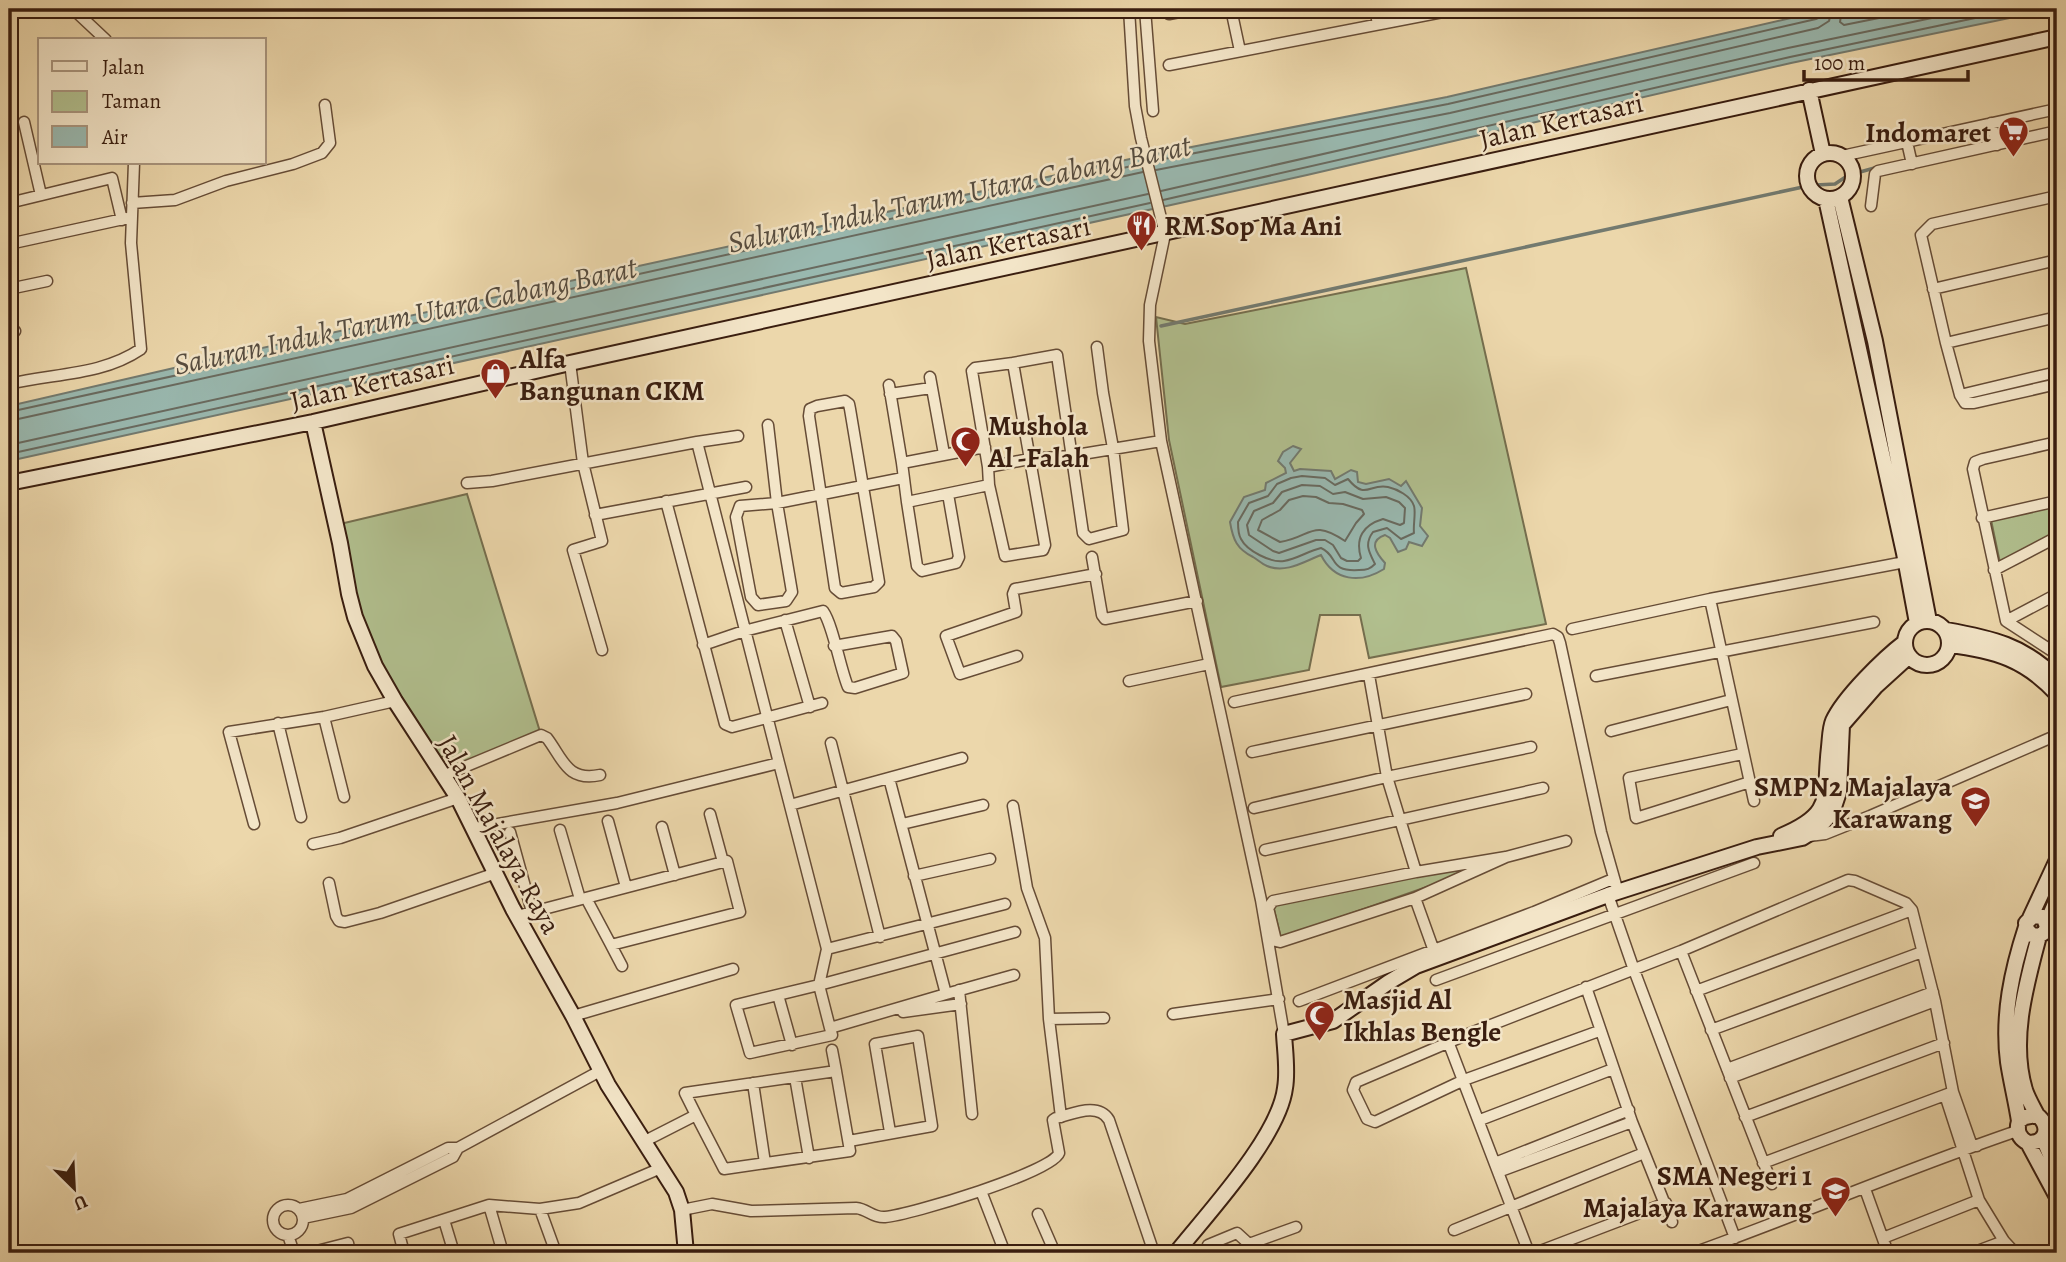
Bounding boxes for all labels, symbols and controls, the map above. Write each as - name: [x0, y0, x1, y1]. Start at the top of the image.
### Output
- legend: [38, 38, 266, 164]
- scale bar: [1804, 38, 1968, 82]
- text: 100 m: [1814, 49, 1865, 77]
- text: Jalan: [102, 53, 144, 81]
- street label: Jalan Kertasari: [1475, 84, 1647, 158]
- text: Taman: [102, 87, 161, 115]
- place label: Indomaret: [1865, 114, 1991, 152]
- supermarket icon: Indomaret: [1997, 115, 2031, 159]
- text: Air: [101, 123, 128, 151]
- water label: Saluran Induk Tarum Utara Cabang Barat: [724, 125, 1195, 263]
- street label: Jalan Kertasari: [922, 207, 1094, 279]
- place label: RM Sop Ma Ani: [1164, 207, 1342, 245]
- restaurant icon: RM Sop Ma Ani: [1124, 208, 1158, 252]
- water label: Saluran Induk Tarum Utara Cabang Barat: [170, 247, 641, 385]
- place label: Alfa Bangunan CKM: [518, 340, 704, 410]
- street label: Jalan Kertasari: [286, 346, 458, 420]
- shop icon: Alfa Bangunan CKM: [479, 357, 513, 401]
- place label: Mushola Al -Falah: [987, 407, 1089, 477]
- mosque icon: Mushola Al -Falah: [948, 424, 982, 468]
- street label: Jalan Majalaya Raya: [428, 728, 570, 941]
- place label: SMPN2 Majalaya Karawang: [1754, 768, 1953, 838]
- school or university icon: SMPN2 Majalaya Karawang: [1958, 785, 1992, 829]
- place label: Masjid Al Ikhlas Bengle: [1343, 981, 1501, 1051]
- mosque icon: Masjid Al Ikhlas Bengle: [1303, 998, 1337, 1042]
- north arrow: [38, 1154, 108, 1224]
- place label: SMA Negeri 1 Majalaya Karawang: [1583, 1157, 1813, 1227]
- school or university icon: SMA Negeri 1 Majalaya Karawang: [1818, 1174, 1852, 1218]
- text: U: [69, 1188, 91, 1217]

